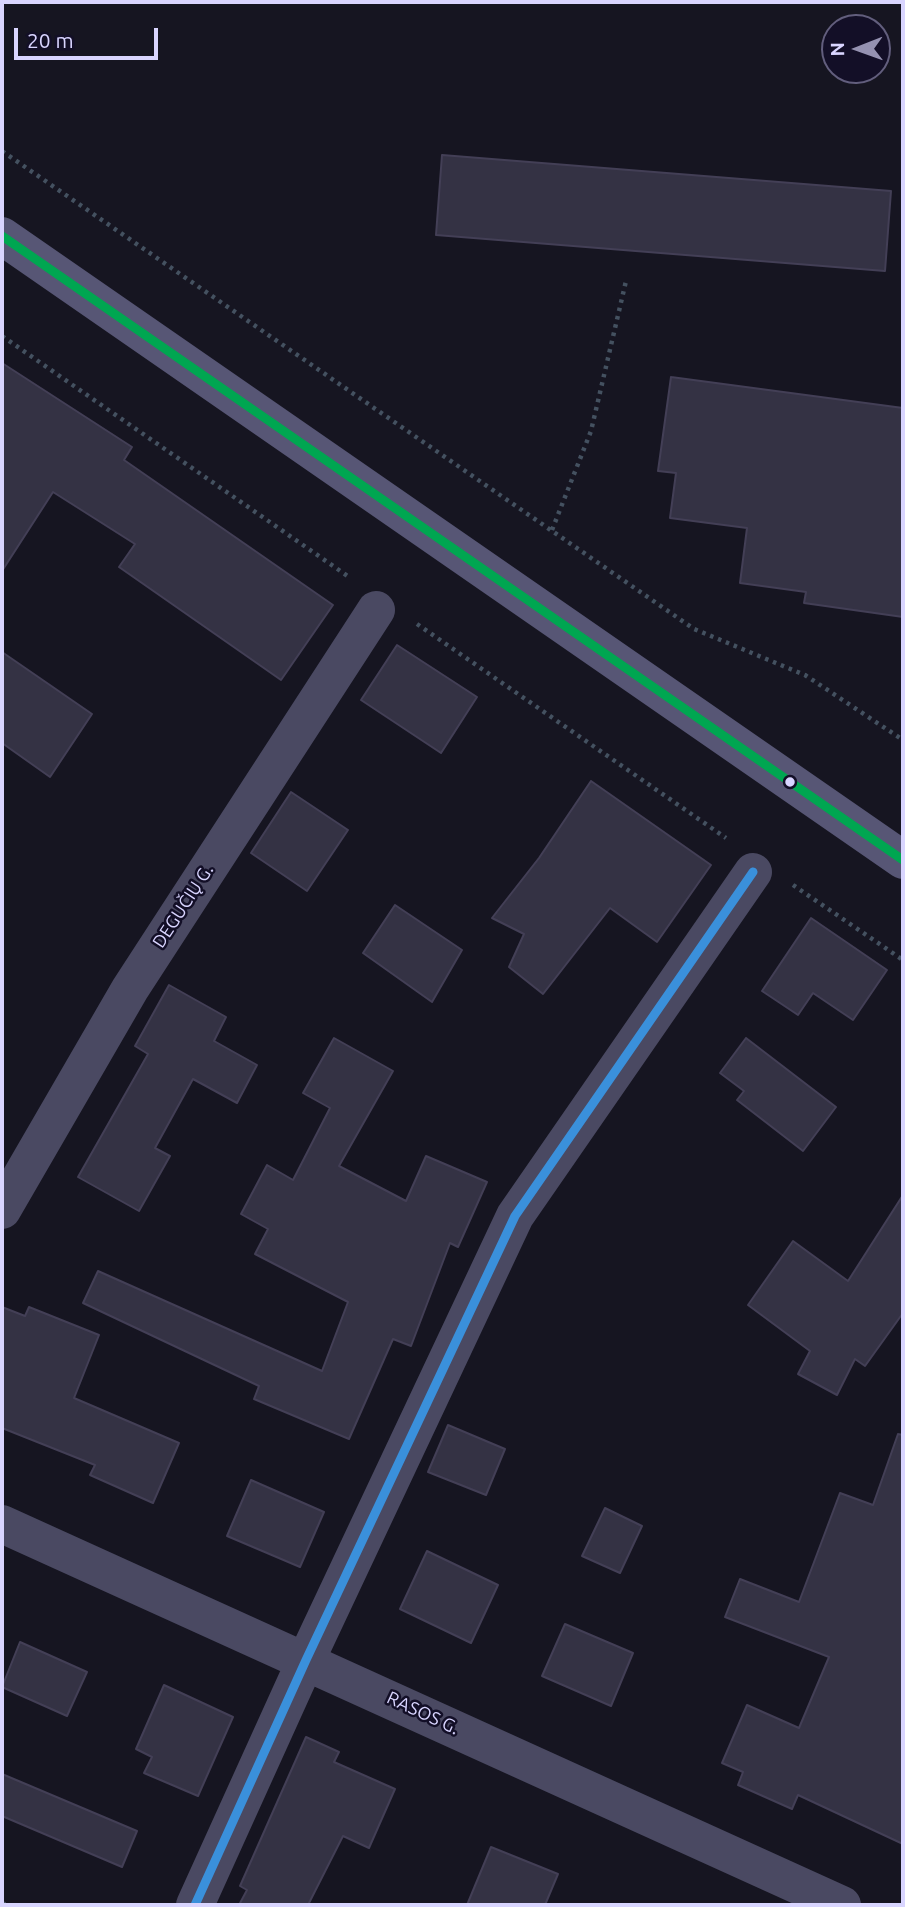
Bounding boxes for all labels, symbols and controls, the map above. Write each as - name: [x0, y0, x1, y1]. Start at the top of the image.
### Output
- scale bar: [18, 14, 161, 58]
- north arrow: [821, 14, 891, 84]
- text: 20 m: [27, 28, 74, 52]
- text: N: [826, 42, 848, 57]
- unlabelled marker: [783, 775, 797, 789]
- street label: DEGUČIŲ G.: [148, 860, 218, 952]
- street label: RASOS G.: [383, 1687, 463, 1739]

